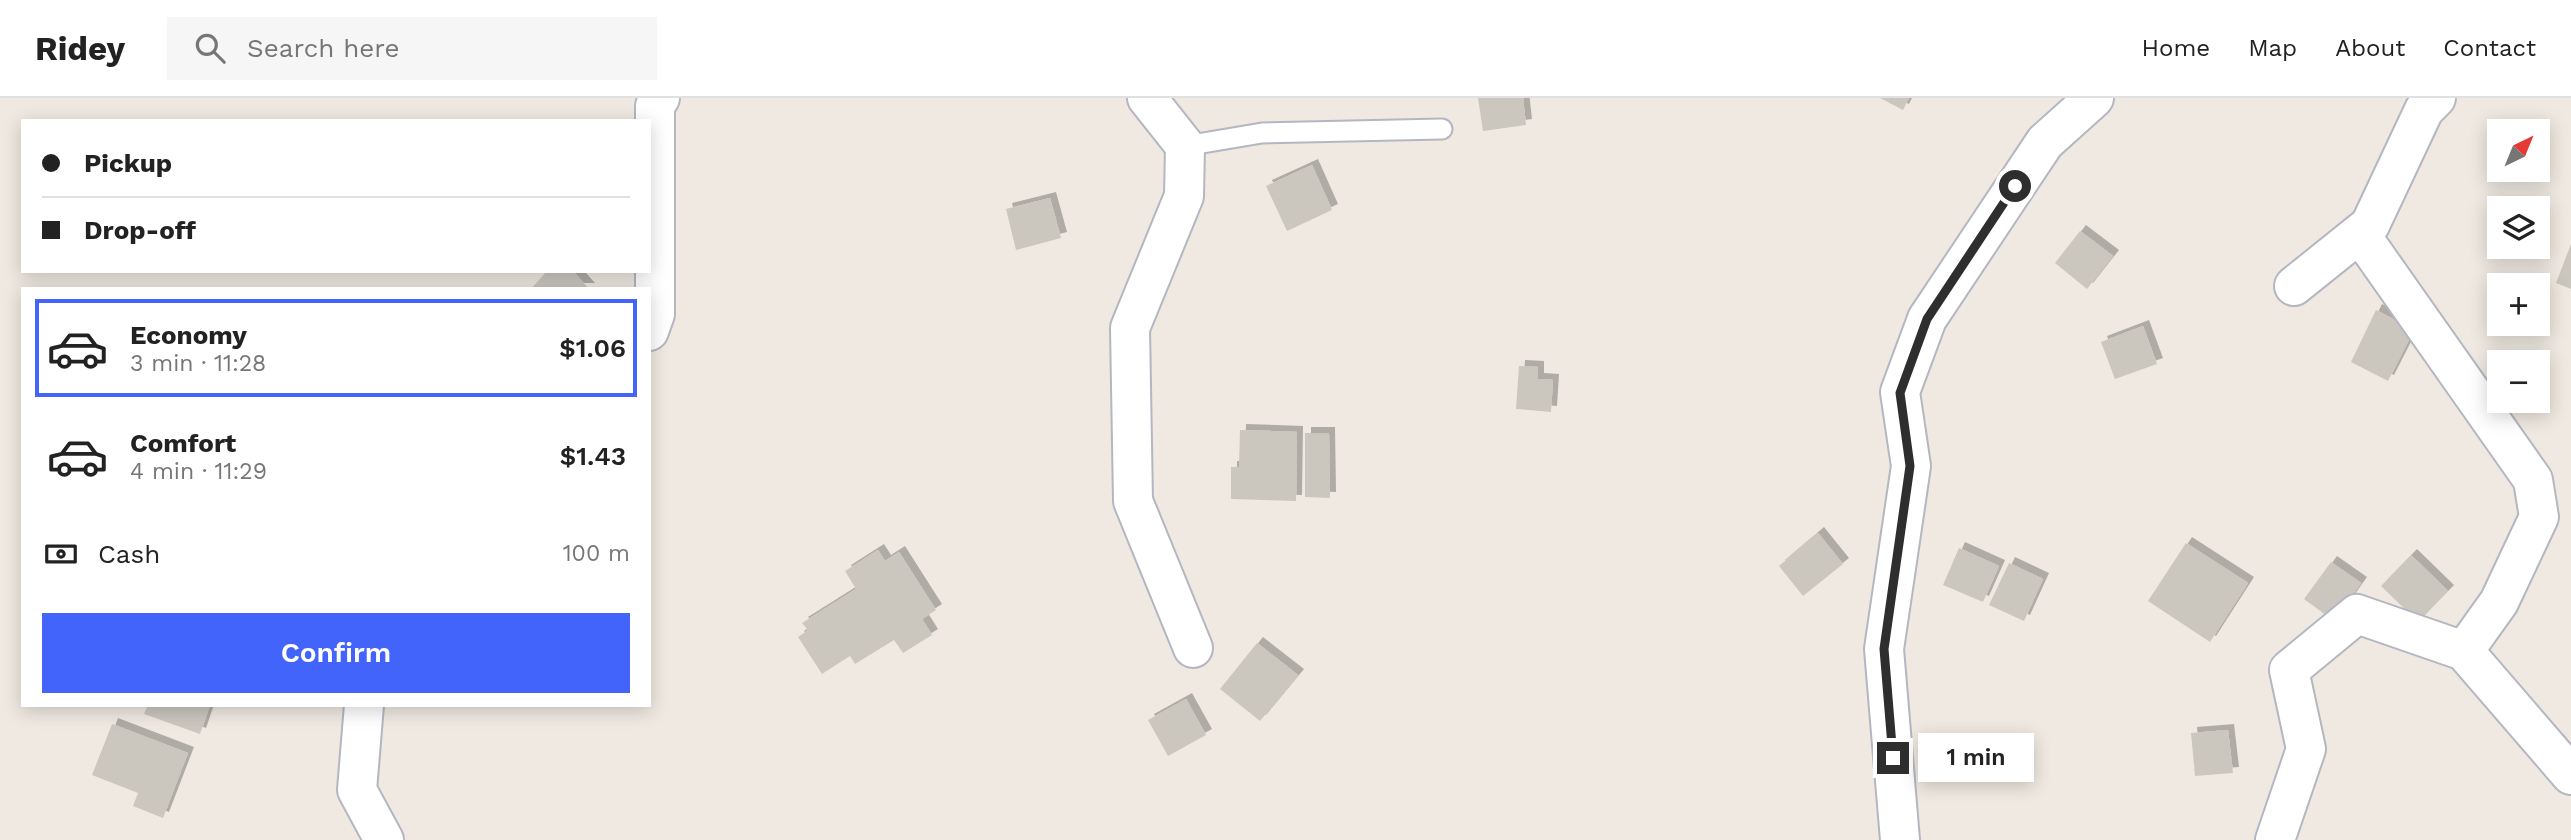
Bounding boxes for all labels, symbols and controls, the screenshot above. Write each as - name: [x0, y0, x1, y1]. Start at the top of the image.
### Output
- search box: [167, 17, 657, 80]
- text: Ridey: [35, 29, 125, 68]
- icon: search: [191, 29, 229, 67]
- text: Search here: [247, 33, 399, 63]
- text: Home: [2142, 34, 2210, 62]
- text: Map: [2248, 34, 2297, 62]
- text: About: [2335, 34, 2405, 62]
- text: Contact: [2443, 34, 2536, 62]
- north arrow: [2487, 119, 2550, 182]
- map controls: [2487, 119, 2550, 413]
- text: Pickup: [84, 148, 172, 178]
- route start: [1999, 170, 2031, 202]
- button: layers: [2487, 196, 2550, 259]
- text: Drop-off: [84, 215, 196, 245]
- button: +: [2487, 273, 2550, 336]
- icon: car: [46, 317, 109, 380]
- text: Economy: [130, 320, 247, 350]
- text: $1.06: [559, 333, 626, 363]
- text: 3 min · 11:28: [130, 350, 266, 377]
- button: −: [2487, 350, 2550, 413]
- icon: car: [46, 425, 109, 488]
- text: Comfort: [130, 428, 236, 458]
- text: $1.43: [560, 441, 626, 471]
- text: 4 min · 11:29: [130, 458, 267, 485]
- icon: cash: [42, 535, 80, 573]
- text: Cash: [98, 539, 160, 569]
- text: 100 m: [563, 540, 630, 567]
- button: Confirm: [42, 613, 630, 693]
- callout: 1 min: [1918, 734, 2033, 782]
- route end: [1877, 742, 1909, 774]
- text: 1 min: [1946, 744, 2006, 771]

